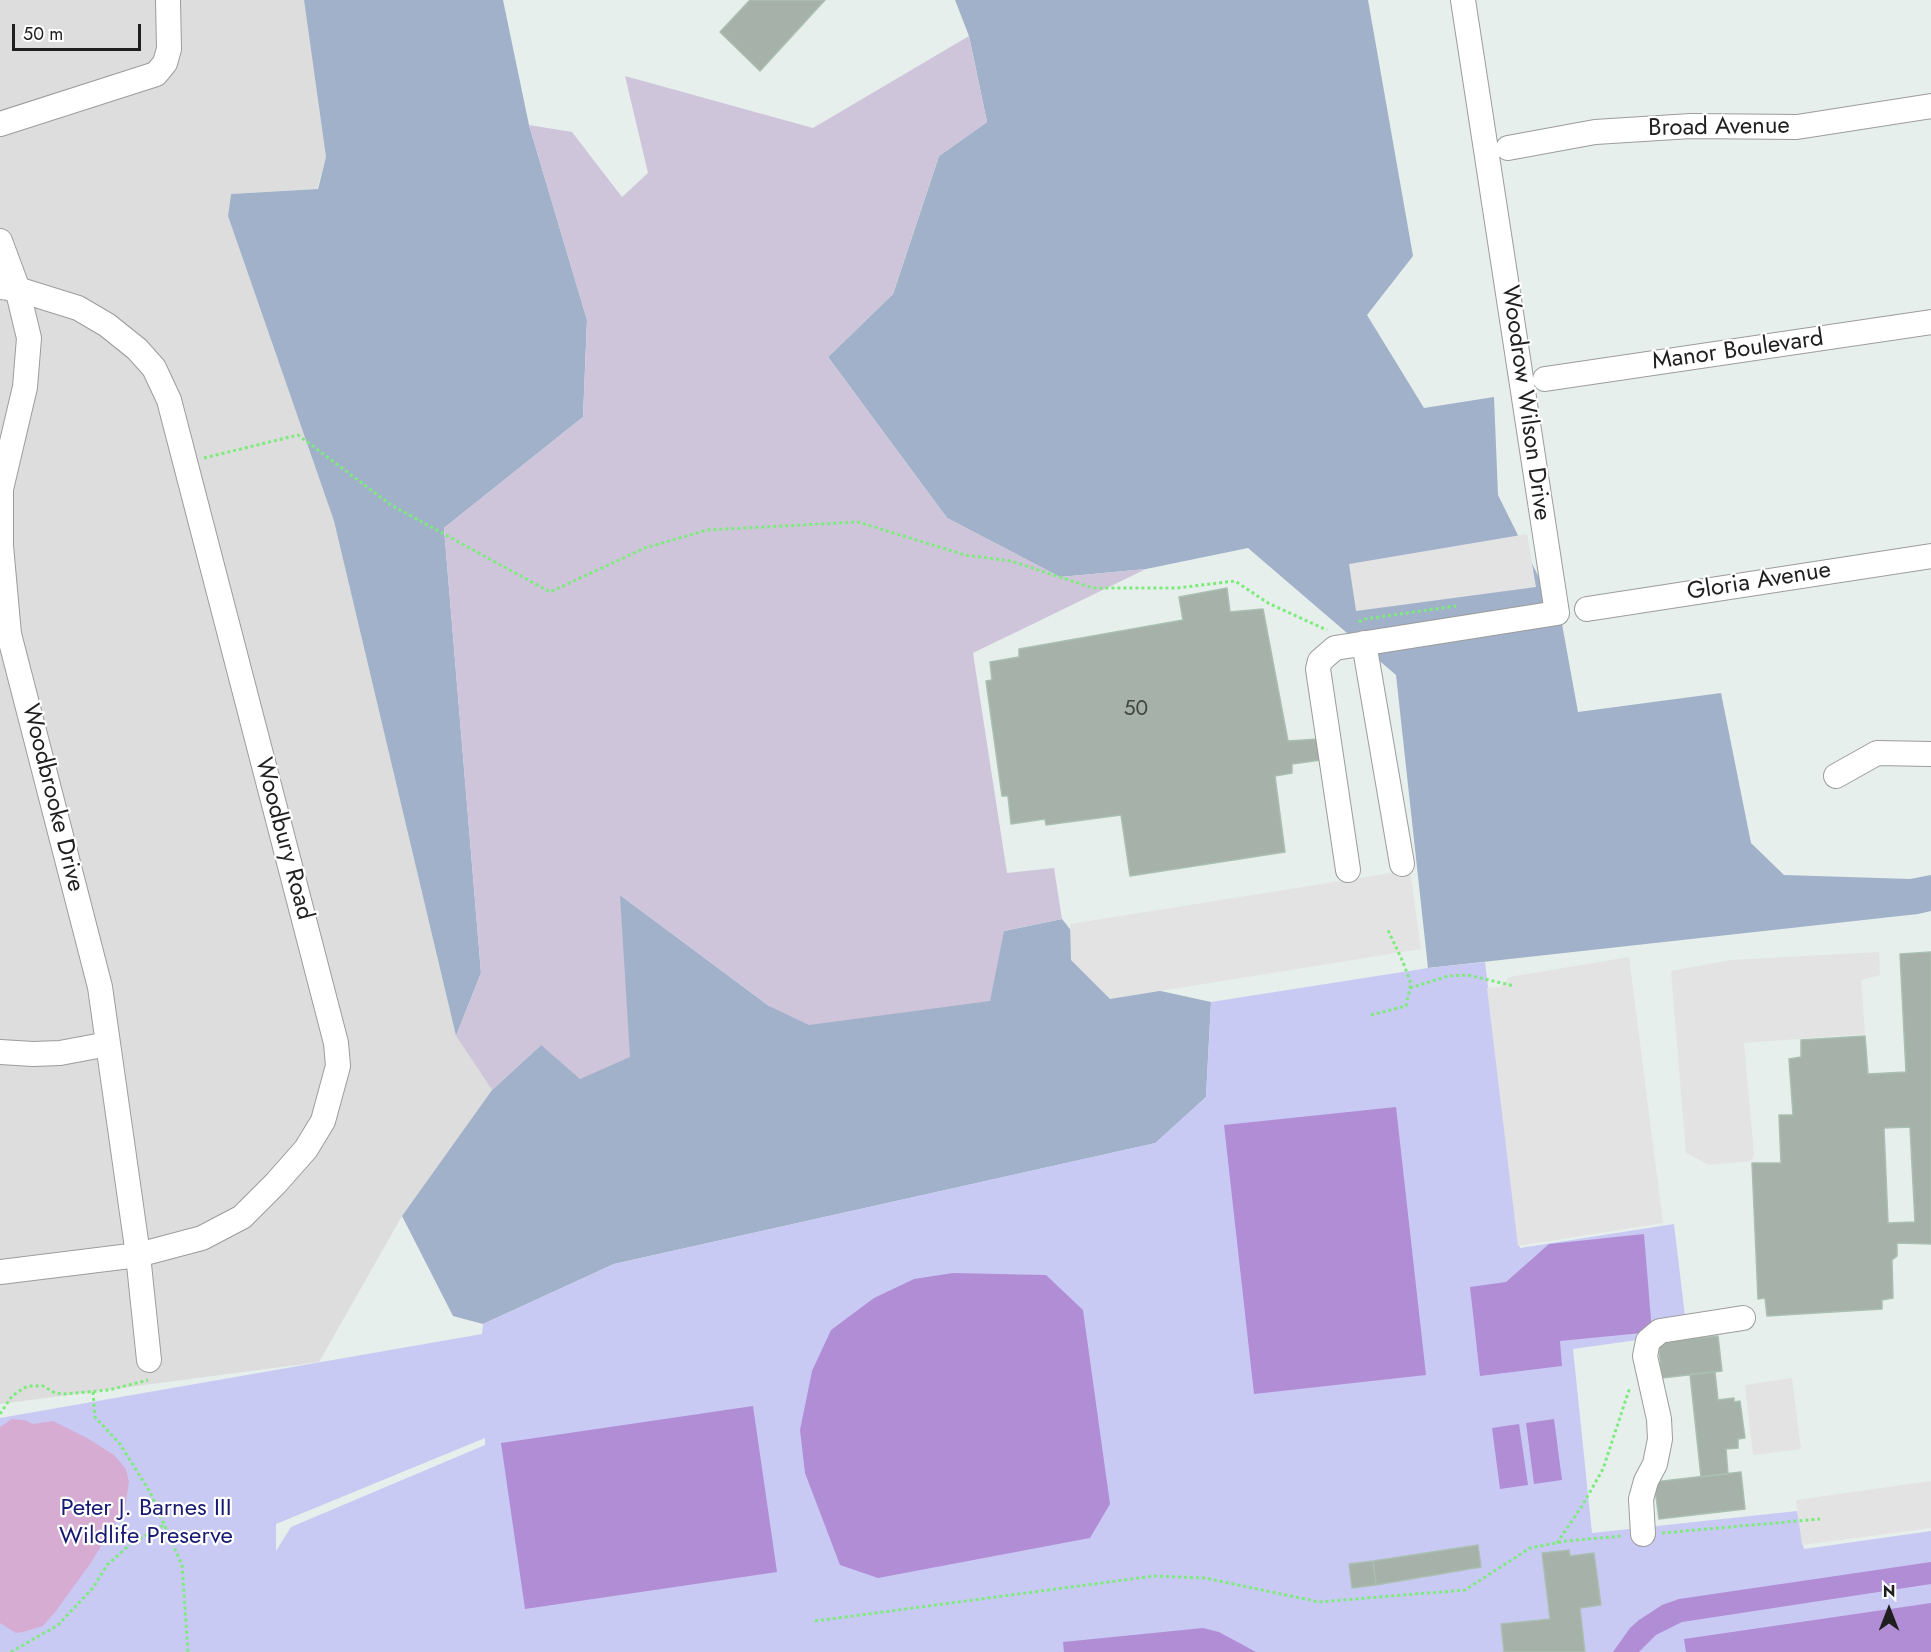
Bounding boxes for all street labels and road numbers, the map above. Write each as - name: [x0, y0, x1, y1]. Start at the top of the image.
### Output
- street label: Broad Avenue: [1648, 112, 1790, 144]
- street label: Woodrow Wilson Drive: [1494, 283, 1556, 523]
- street label: Manor Boulevard: [1650, 325, 1826, 377]
- street label: Gloria Avenue: [1685, 556, 1833, 608]
- street label: Woodbrooke Drive: [15, 701, 89, 895]
- street label: Woodbury Road: [248, 755, 318, 923]

